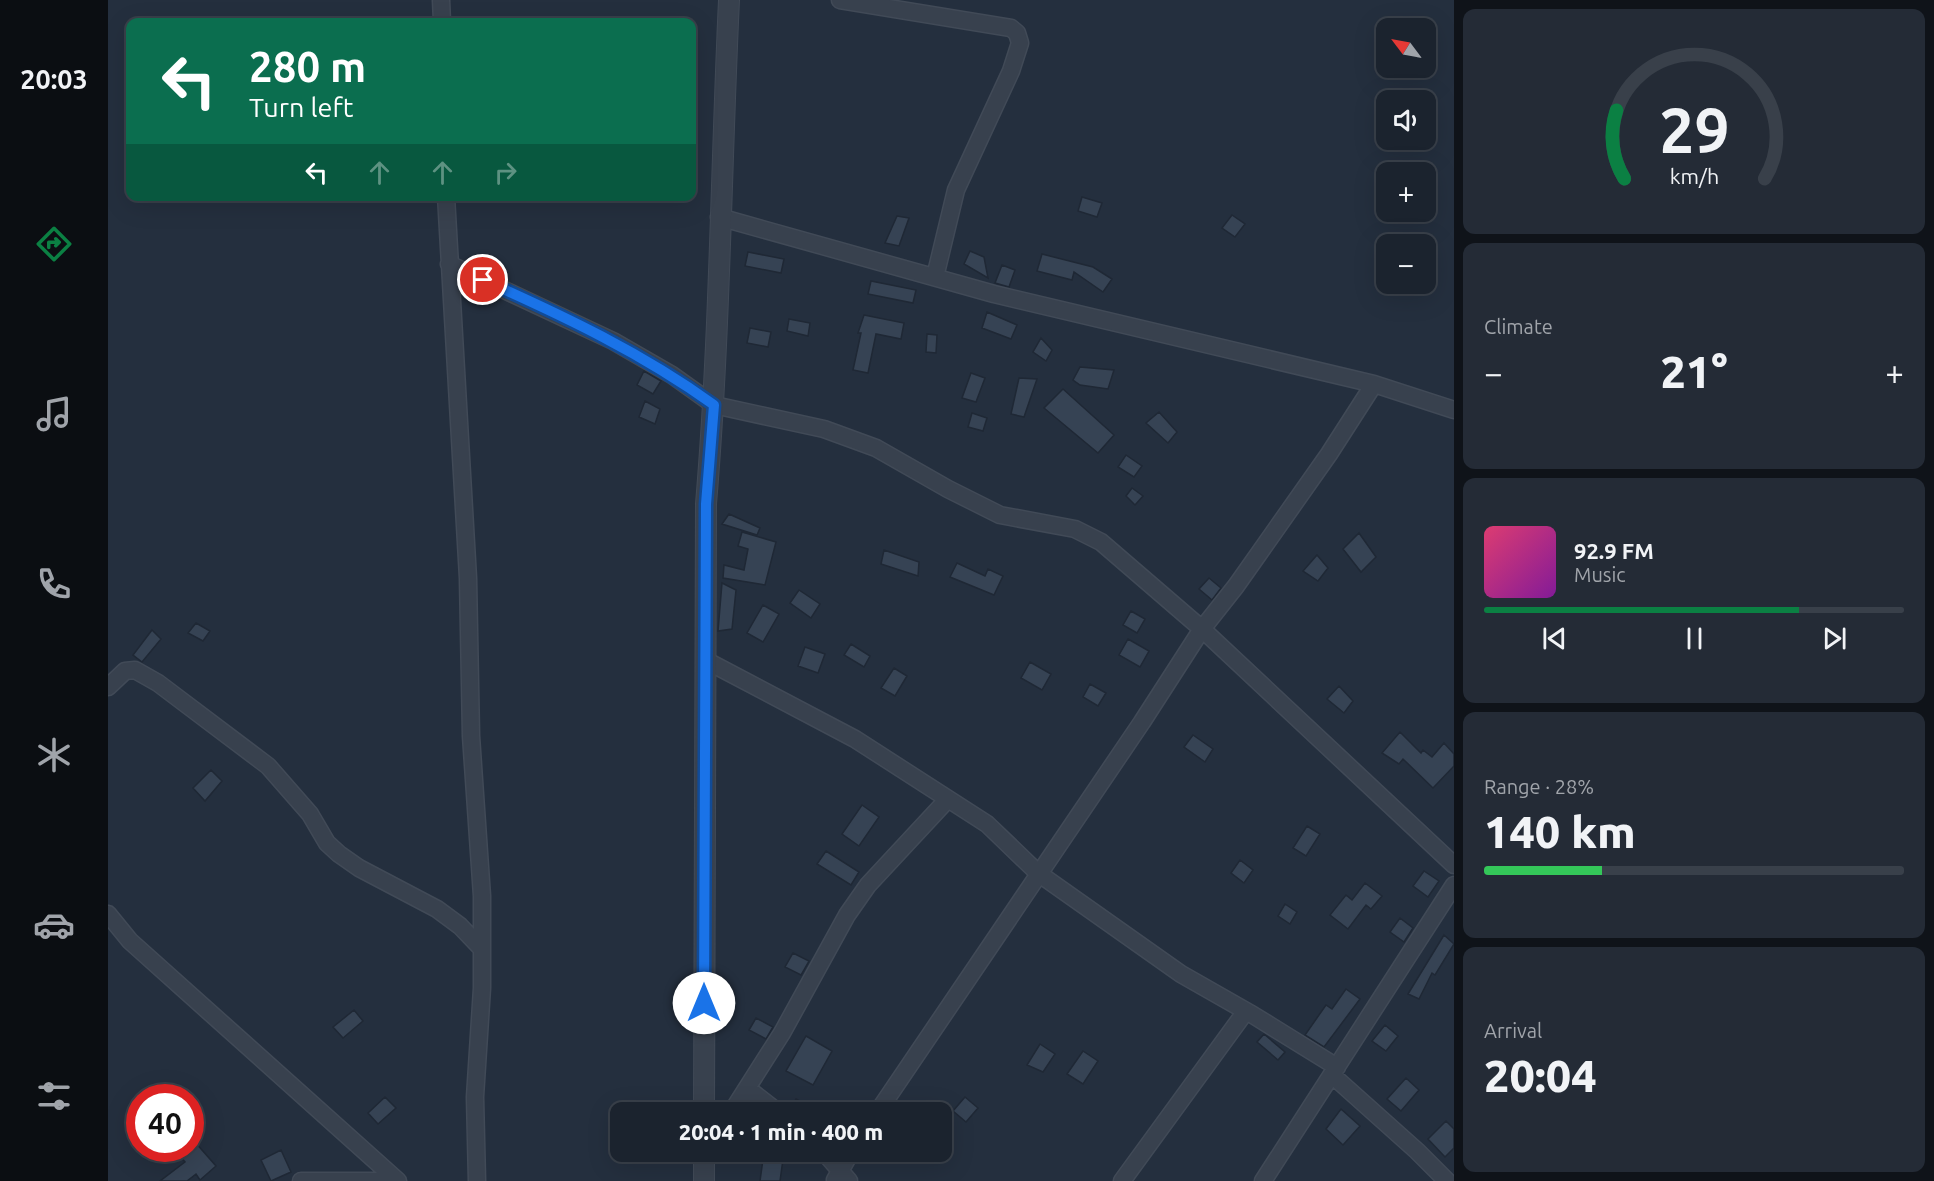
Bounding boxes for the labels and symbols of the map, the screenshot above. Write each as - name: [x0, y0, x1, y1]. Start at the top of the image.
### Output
- north arrow: [1376, 18, 1436, 78]
- pin: [457, 254, 508, 305]
- position arrow: [672, 971, 736, 1035]
- speed limit sign: 40: [126, 1084, 204, 1162]

